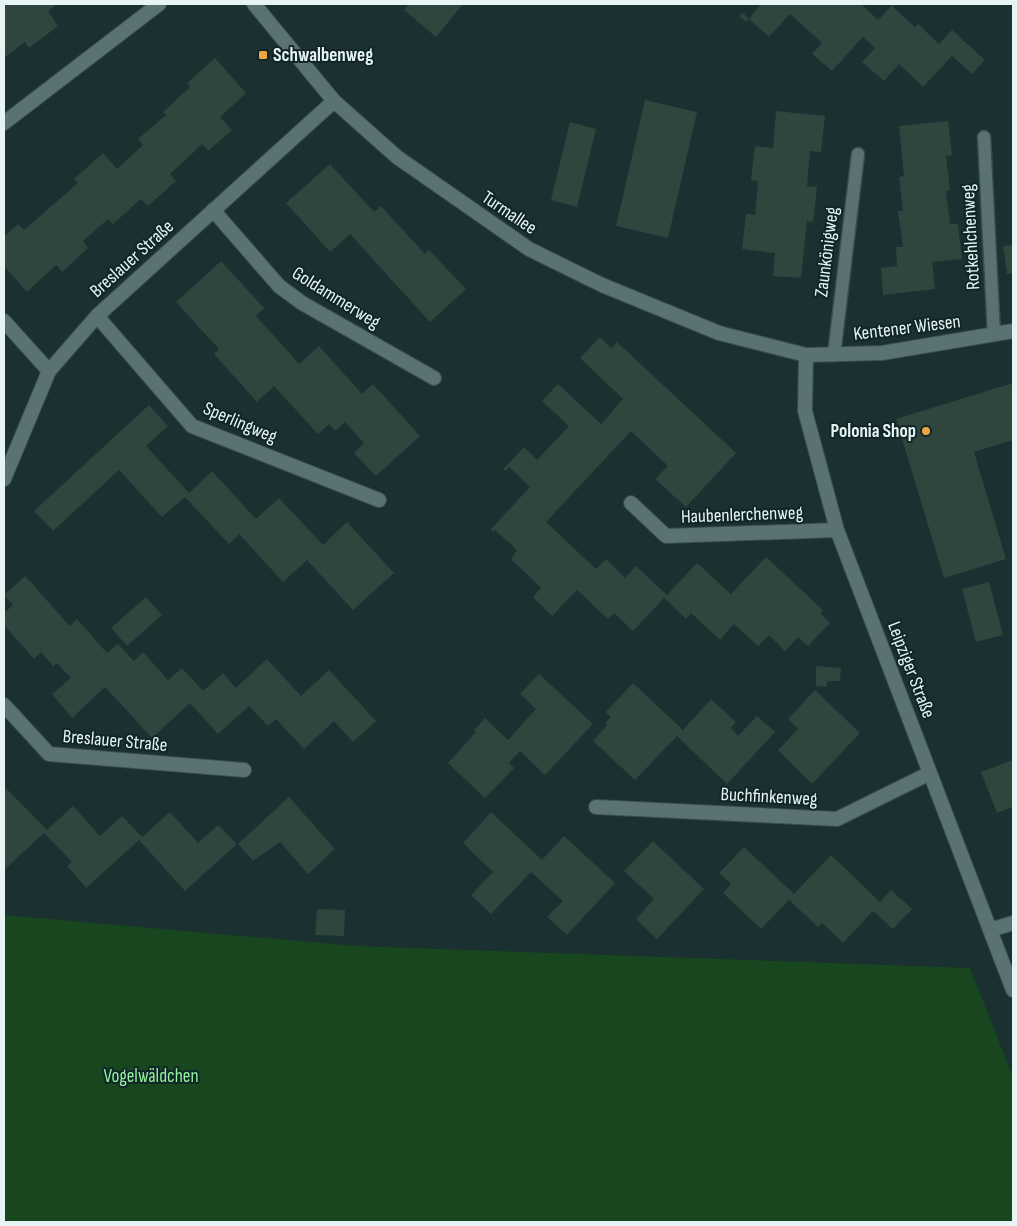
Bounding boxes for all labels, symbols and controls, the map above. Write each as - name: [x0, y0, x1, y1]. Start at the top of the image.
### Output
- place label: Schwalbenweg: [273, 44, 373, 67]
- marker: Schwalbenweg: [257, 49, 269, 61]
- street label: Rotkehlchenweg: [957, 183, 985, 290]
- street label: Turmallee: [477, 186, 541, 240]
- street label: Zaunkönigweg: [810, 205, 844, 298]
- street label: Breslauer Straße: [85, 215, 179, 303]
- street label: Goldammerweg: [288, 262, 385, 334]
- street label: Kentener Wiesen: [852, 310, 962, 346]
- street label: Sperlingweg: [200, 397, 281, 449]
- place label: Polonia Shop: [830, 420, 916, 443]
- marker: Polonia Shop: [920, 425, 932, 437]
- street label: Haubenlerchenweg: [681, 501, 804, 529]
- street label: Leipziger Straße: [882, 618, 940, 722]
- street label: Breslauer Straße: [62, 725, 168, 757]
- street label: Buchfinkenweg: [720, 783, 818, 811]
- park label: Vogelwäldchen: [103, 1065, 199, 1088]

